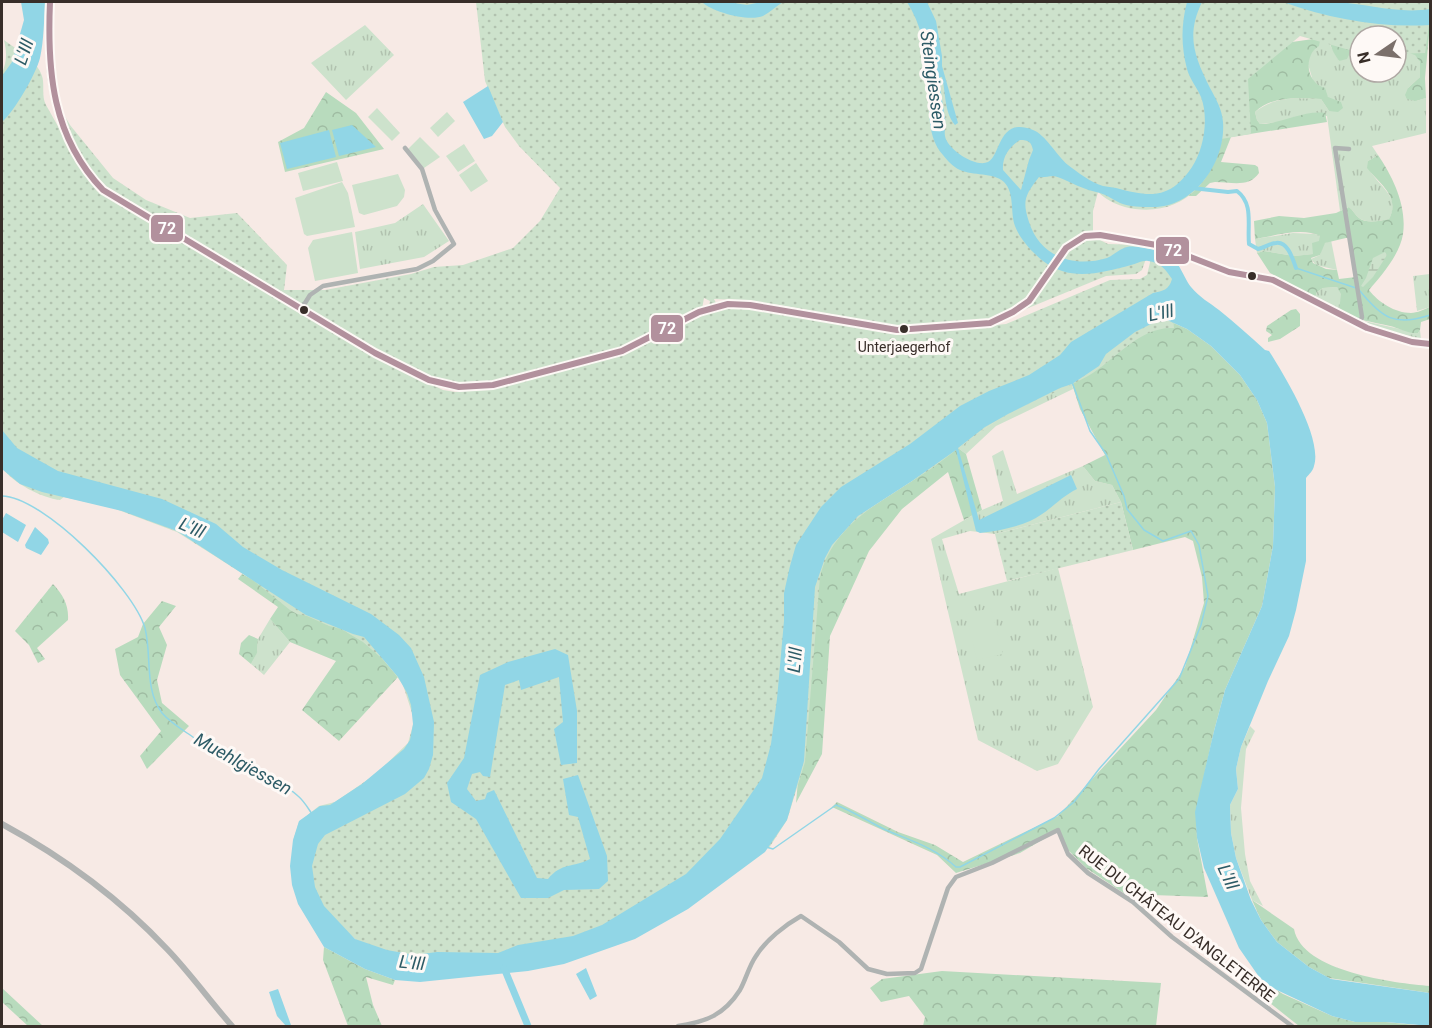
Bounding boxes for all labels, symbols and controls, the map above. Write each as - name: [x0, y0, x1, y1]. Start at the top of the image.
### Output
- north arrow: [1348, 24, 1408, 84]
- water label: Steingiessen: [916, 29, 951, 131]
- water label: L'Ill: [9, 36, 38, 67]
- text: N: [1353, 50, 1375, 65]
- line badge: 72: [150, 214, 184, 243]
- text: 72: [158, 219, 176, 238]
- line badge: 72: [1155, 236, 1190, 265]
- text: 72: [1164, 241, 1182, 260]
- unlabelled marker: [1246, 270, 1258, 282]
- water label: L'Ill: [1146, 300, 1176, 325]
- unlabelled marker: [298, 304, 310, 316]
- line badge: 72: [650, 314, 684, 343]
- text: 72: [658, 319, 676, 338]
- marker: Unterjaegerhof: [898, 323, 910, 335]
- place label: Unterjaegerhof: [858, 339, 950, 355]
- water label: L'Ill: [176, 513, 209, 543]
- water label: L'Ill: [783, 645, 806, 674]
- water label: Muehlgiessen: [191, 728, 296, 799]
- street label: RUE DU CHÂTEAU D'ANGLETERRE: [1075, 841, 1278, 1006]
- water label: L'Ill: [1214, 861, 1244, 893]
- water label: L'Ill: [398, 951, 427, 974]

